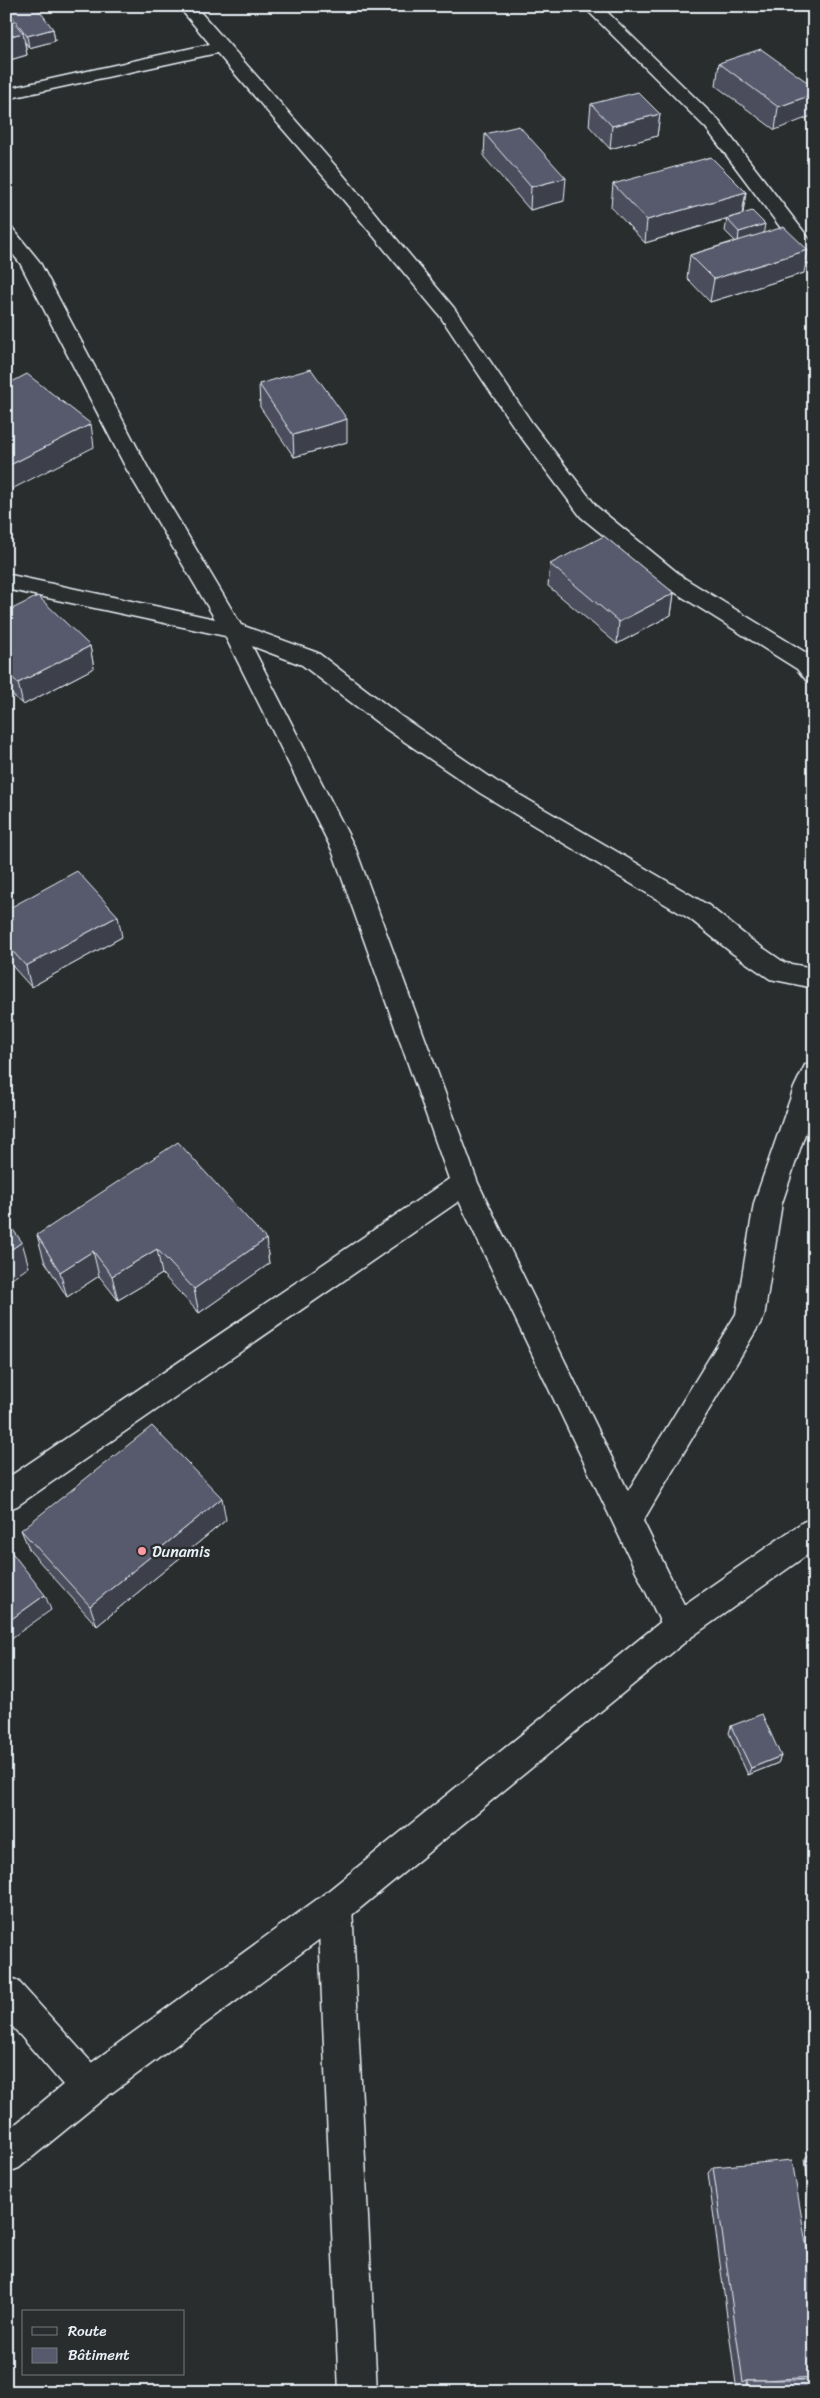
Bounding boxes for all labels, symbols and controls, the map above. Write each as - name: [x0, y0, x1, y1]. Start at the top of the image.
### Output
- place label: Dunamis: [152, 1537, 211, 1566]
- marker: Dunamis: [136, 1545, 148, 1557]
- legend: [22, 2310, 185, 2376]
- text: Route: [68, 2318, 107, 2344]
- text: Bâtiment: [68, 2342, 130, 2368]

